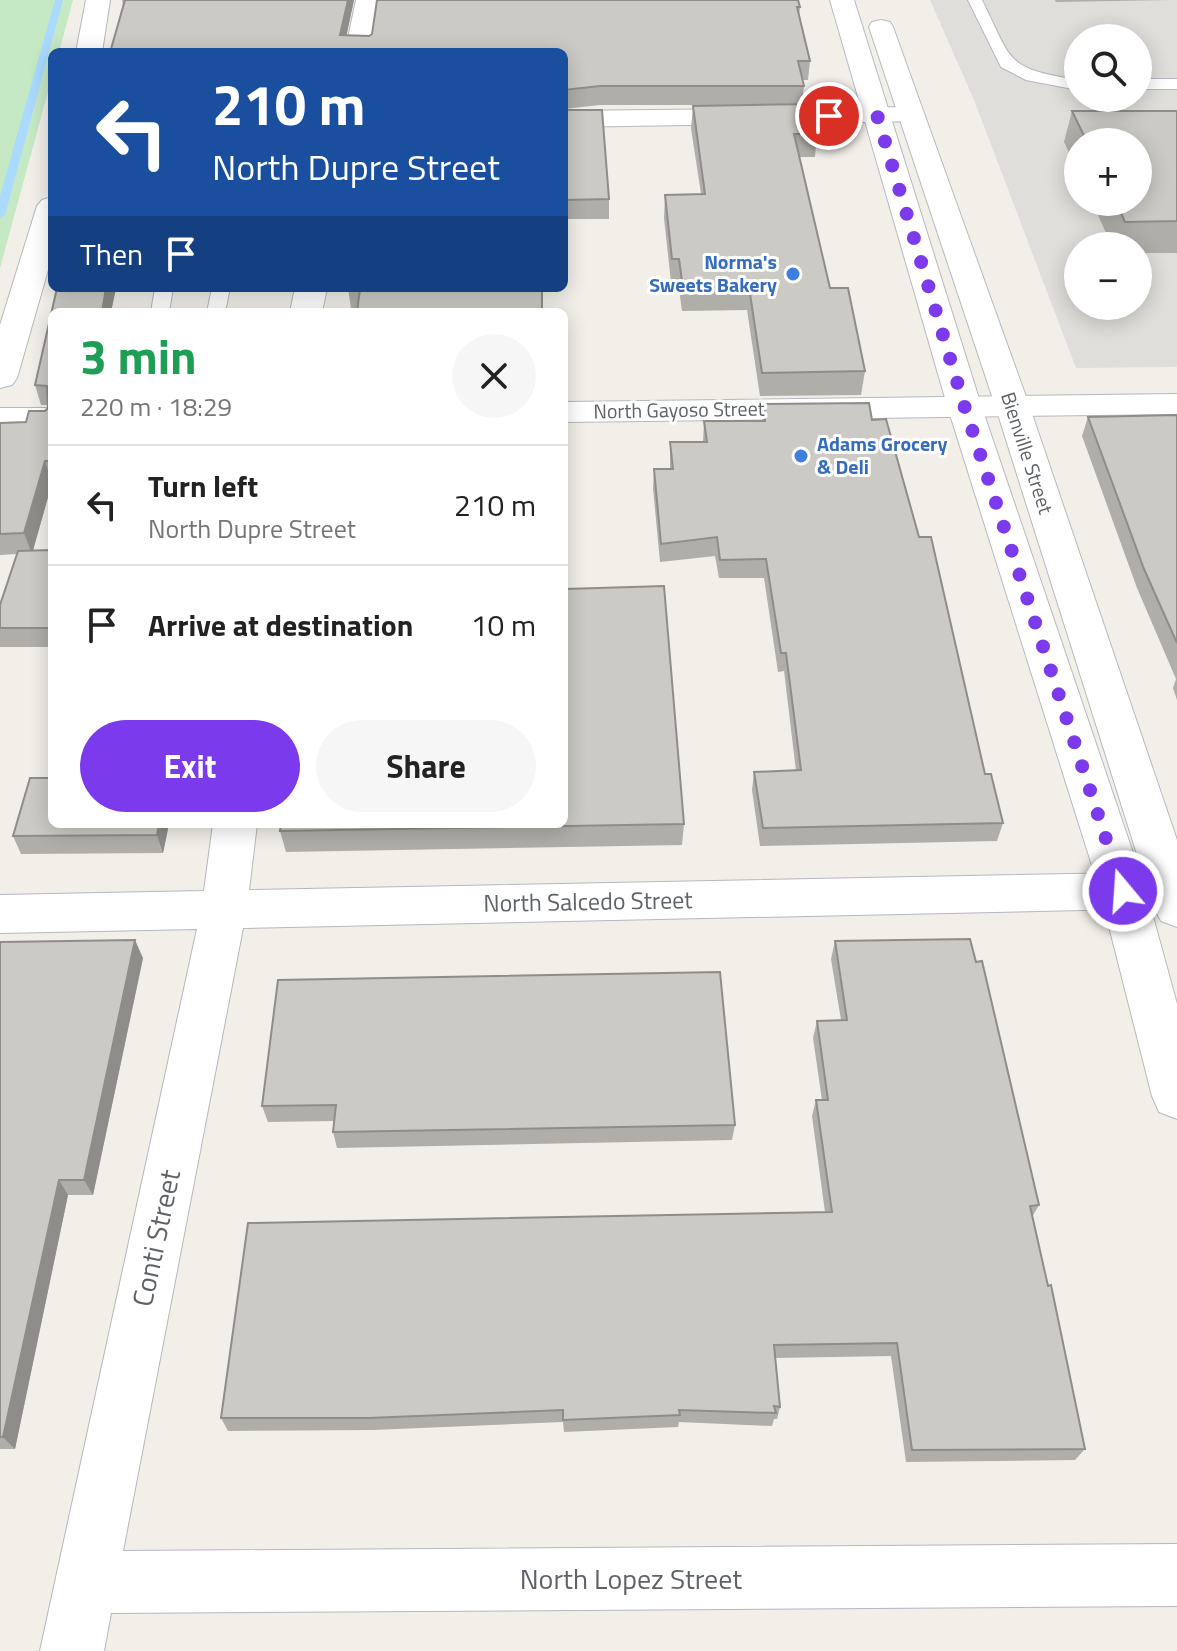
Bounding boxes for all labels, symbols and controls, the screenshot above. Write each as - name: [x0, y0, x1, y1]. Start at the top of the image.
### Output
- map controls: [1064, 24, 1152, 320]
- button: search: [1064, 24, 1152, 112]
- text: 210 m: [212, 62, 365, 147]
- icon: left: [80, 80, 184, 184]
- pin: [795, 82, 863, 150]
- icon: arrive: [807, 94, 851, 138]
- button: +: [1064, 128, 1152, 216]
- text: North Dupre Street: [212, 139, 500, 194]
- text: Then: [80, 231, 143, 277]
- icon: arrive: [159, 232, 203, 276]
- button: −: [1064, 232, 1152, 320]
- place label: Norma's Sweets Bakery: [649, 246, 777, 300]
- marker: Norma's Sweets Bakery: [784, 265, 802, 283]
- text: 3 min: [80, 320, 197, 393]
- button: close: [452, 334, 536, 418]
- text: 220 m · 18:29: [80, 387, 232, 426]
- street label: Bienville Street: [993, 388, 1062, 518]
- street label: North Gayoso Street: [593, 393, 765, 426]
- place label: Adams Grocery & Deli: [817, 428, 948, 482]
- marker: Adams Grocery & Deli: [792, 447, 810, 465]
- text: Turn left: [148, 463, 258, 509]
- text: 210 m: [454, 482, 536, 528]
- icon: left: [80, 483, 124, 527]
- text: North Dupre Street: [148, 509, 356, 548]
- text: Arrive at destination: [148, 602, 413, 648]
- text: 10 m: [471, 602, 536, 648]
- icon: arrive: [80, 603, 124, 647]
- button: Exit: [80, 720, 300, 812]
- button: Share: [316, 720, 536, 812]
- position arrow: [1081, 849, 1165, 933]
- street label: North Salcedo Street: [483, 881, 693, 921]
- street label: Conti Street: [120, 1165, 191, 1310]
- street label: North Lopez Street: [520, 1557, 742, 1600]

